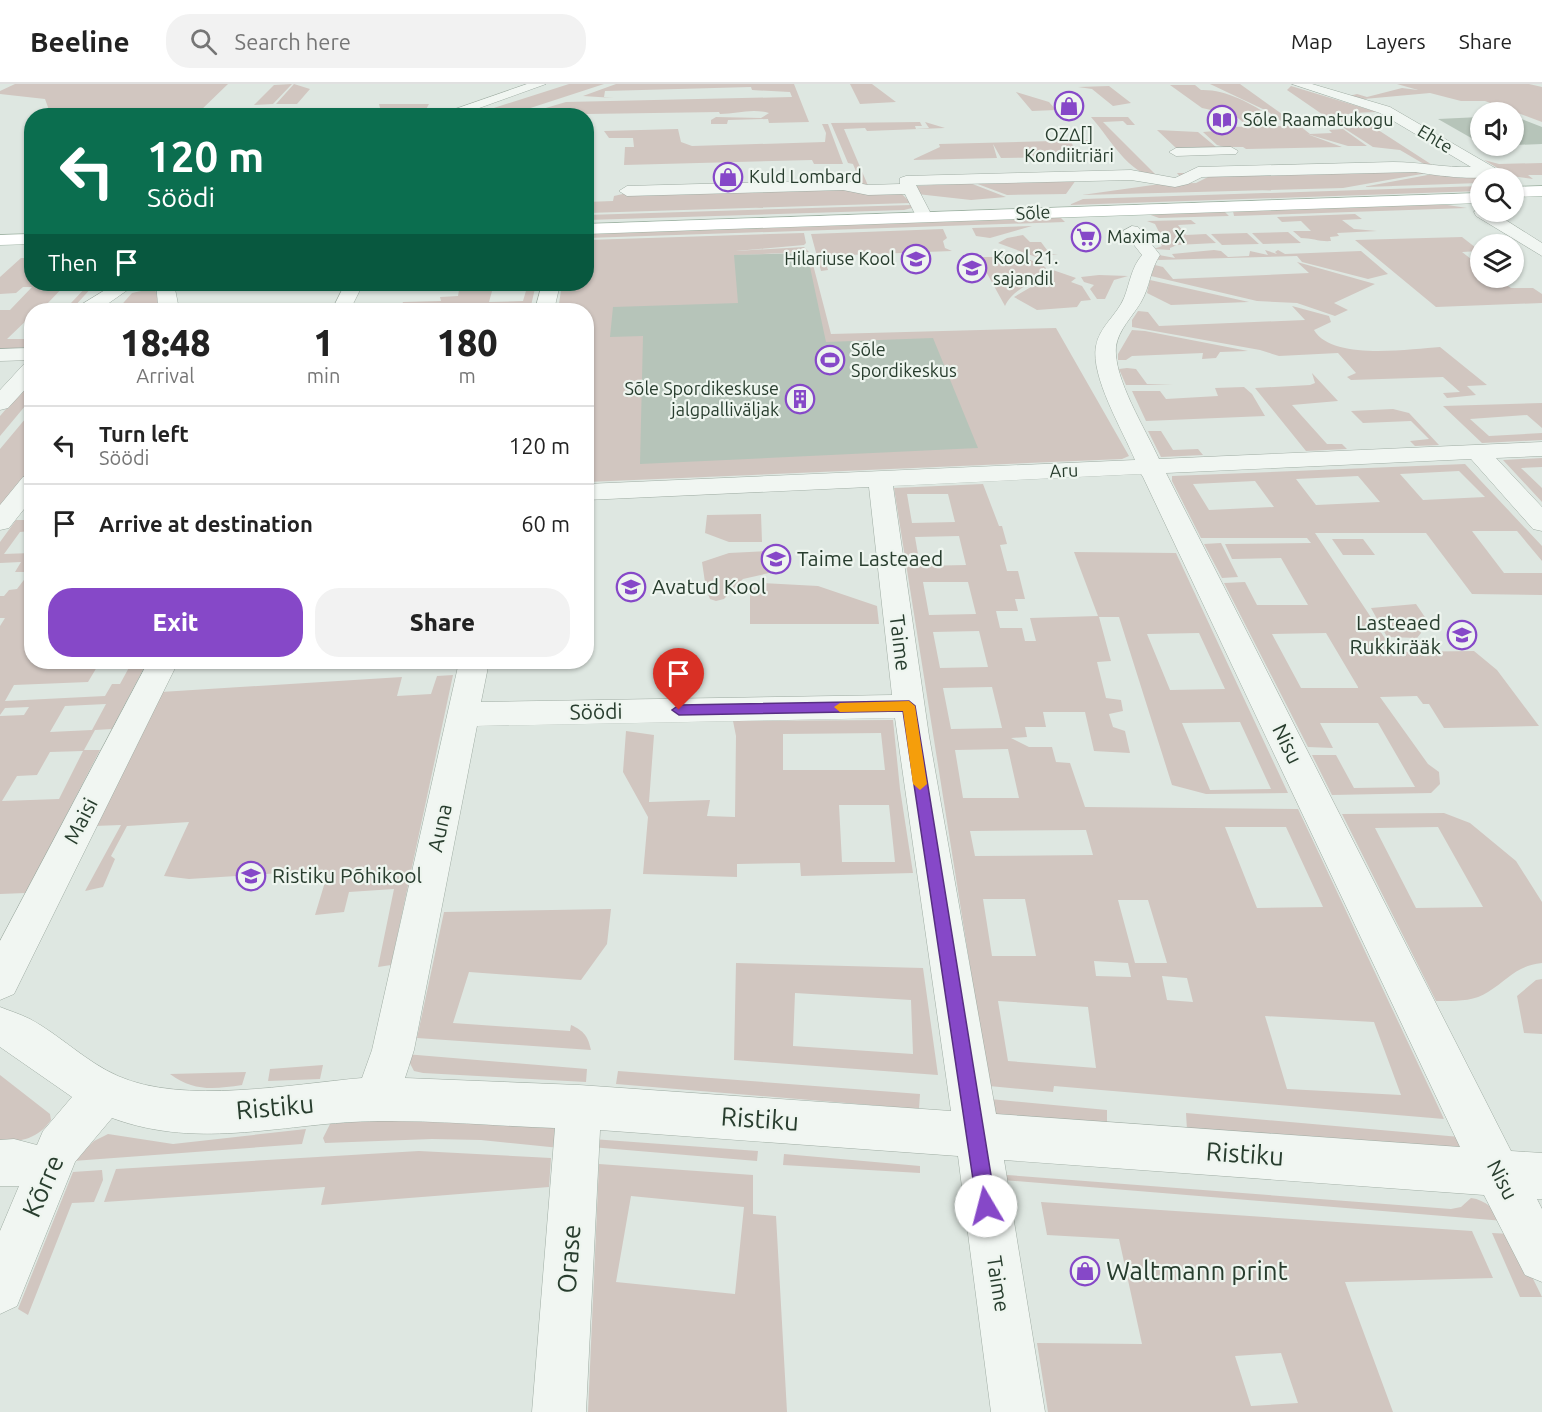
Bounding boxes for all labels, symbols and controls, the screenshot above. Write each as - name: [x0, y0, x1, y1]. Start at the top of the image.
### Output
- search box: [166, 14, 586, 68]
- icon: search: [187, 25, 220, 58]
- text: Beeline: [30, 26, 130, 57]
- text: Search here: [235, 29, 351, 54]
- text: Map: [1291, 29, 1332, 53]
- text: Layers: [1365, 29, 1426, 53]
- text: Share: [1459, 29, 1512, 53]
- shop icon: OZ∆[] Kondiitriäri: [1053, 90, 1085, 122]
- map controls: [1470, 102, 1524, 288]
- button: sound: [1470, 102, 1524, 156]
- library icon: Sõle Raamatukogu: [1206, 104, 1238, 136]
- place label: Sõle Raamatukogu: [1243, 109, 1393, 129]
- street label: Ehte: [1414, 120, 1457, 156]
- place label: OZ∆[] Kondiitriäri: [1024, 124, 1114, 165]
- icon: left: [48, 132, 126, 210]
- text: 120 m: [147, 133, 264, 180]
- shop icon: Kuld Lombard: [712, 161, 744, 193]
- place label: Kuld Lombard: [749, 166, 862, 186]
- button: search: [1470, 168, 1524, 222]
- text: Söödi: [147, 182, 215, 212]
- street label: Sõle: [1015, 201, 1051, 223]
- supermarket icon: Maxima X: [1070, 221, 1102, 253]
- place label: Maxima X: [1107, 226, 1185, 246]
- button: layers: [1470, 234, 1524, 288]
- school or university icon: Hilariuse Kool: [900, 243, 932, 275]
- icon: arrive: [110, 246, 143, 279]
- place label: Kool 21. sajandil: [993, 247, 1058, 288]
- place label: Hilariuse Kool: [784, 248, 895, 268]
- text: Then: [48, 250, 98, 275]
- school or university icon: Kool 21. sajandil: [956, 252, 988, 284]
- text: 18:48: [120, 322, 210, 363]
- text: 1: [313, 322, 334, 363]
- text: 180: [437, 322, 498, 363]
- place label: Sõle Spordikeskus: [851, 339, 957, 380]
- sports icon: Sõle Spordikeskus: [814, 344, 846, 376]
- text: Arrival: [136, 364, 195, 387]
- text: min: [307, 364, 340, 387]
- text: m: [459, 364, 476, 387]
- place label: Sõle Spordikeskuse jalgpalliväljak: [624, 378, 779, 419]
- building icon: Sõle Spordikeskuse jalgpalliväljak: [784, 383, 816, 415]
- text: Turn left: [99, 421, 189, 446]
- icon: left: [48, 429, 81, 462]
- text: 120 m: [509, 433, 570, 458]
- text: Söödi: [99, 446, 149, 469]
- street label: Aru: [1049, 460, 1079, 480]
- icon: arrive: [48, 507, 81, 540]
- text: Arrive at destination: [99, 511, 313, 536]
- text: 60 m: [521, 511, 570, 536]
- school or university icon: Taime Lasteaed: [760, 543, 792, 575]
- place label: Taime Lasteaed: [797, 546, 943, 570]
- school or university icon: Avatud Kool: [615, 571, 647, 603]
- place label: Avatud Kool: [652, 574, 766, 598]
- button: Exit: [48, 588, 303, 657]
- button: Share: [315, 588, 570, 657]
- place label: Lasteaed Rukkirääk: [1349, 610, 1441, 658]
- street label: Taime: [886, 613, 916, 672]
- school or university icon: Lasteaed Rukkirääk: [1446, 619, 1478, 651]
- pin: [653, 648, 704, 710]
- icon: arrive: [662, 657, 695, 690]
- street label: Söödi: [569, 699, 623, 723]
- street label: Nisu: [1268, 720, 1308, 767]
- street label: Maisi: [58, 794, 102, 848]
- street label: Auna: [422, 802, 456, 854]
- school or university icon: Ristiku Põhikool: [235, 860, 267, 892]
- place label: Ristiku Põhikool: [272, 863, 422, 887]
- street label: Ristiku: [235, 1089, 315, 1124]
- street label: Ristiku: [720, 1101, 800, 1136]
- street label: Ristiku: [1205, 1136, 1285, 1171]
- street label: Kõrre: [16, 1150, 69, 1221]
- street label: Nisu: [1483, 1156, 1523, 1203]
- position arrow: [954, 1174, 1018, 1238]
- street label: Orase: [552, 1224, 585, 1294]
- street label: Taime: [983, 1254, 1015, 1314]
- shop icon: Waltmann print: [1069, 1255, 1101, 1287]
- place label: Waltmann print: [1106, 1256, 1288, 1285]

